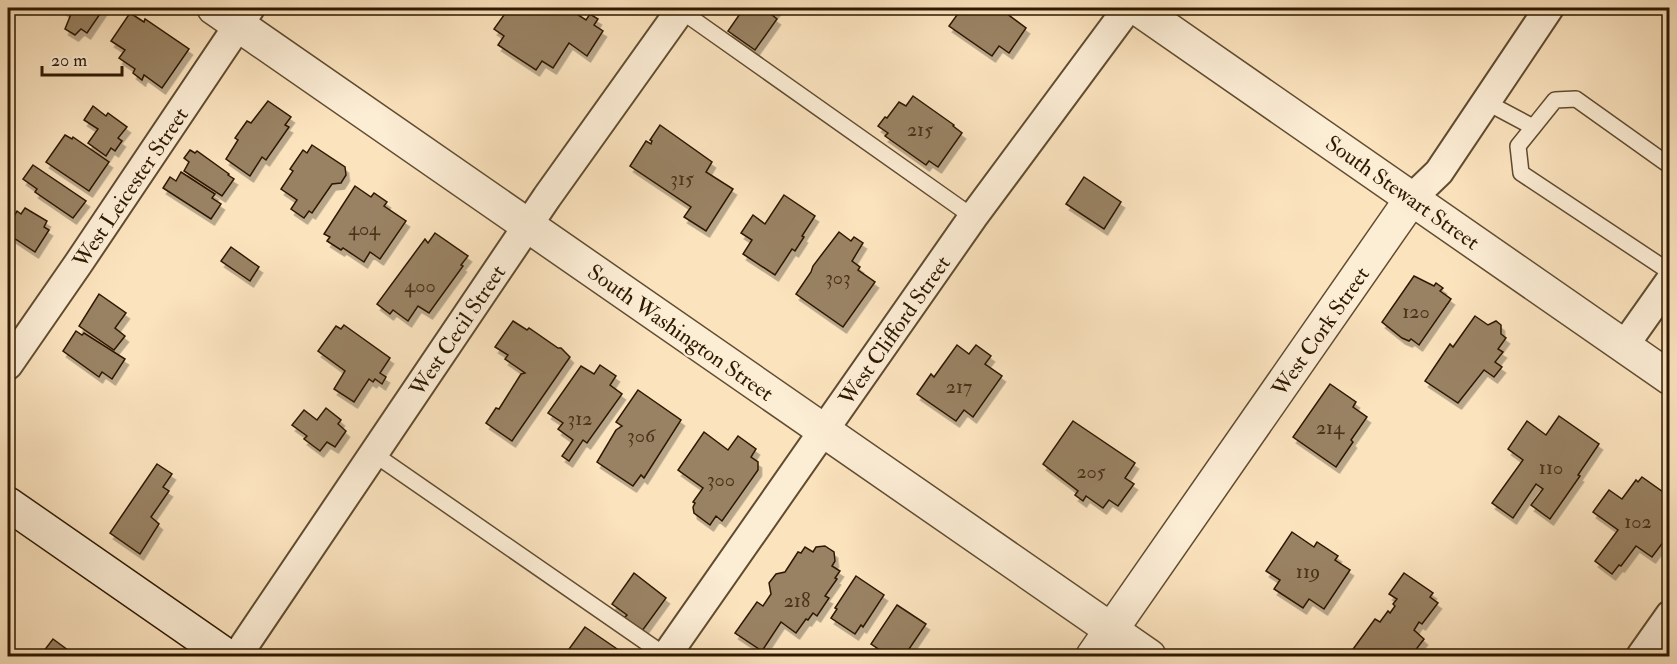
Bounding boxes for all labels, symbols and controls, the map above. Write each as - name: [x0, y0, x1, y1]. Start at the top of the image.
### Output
- scale bar: [42, 39, 122, 77]
- text: 20 m: [51, 49, 87, 72]
- street label: West Leicester Street: [66, 102, 195, 274]
- house number: 215: [907, 117, 933, 142]
- street label: South Stewart Street: [1320, 129, 1485, 256]
- house number: 315: [670, 166, 694, 191]
- house number: 404: [348, 216, 381, 241]
- street label: West Clifford Street: [832, 250, 957, 412]
- street label: South Washington Street: [582, 258, 779, 408]
- street label: West Cecil Street: [403, 260, 512, 402]
- street label: West Cork Street: [1265, 261, 1376, 403]
- house number: 303: [825, 265, 851, 290]
- house number: 400: [404, 273, 436, 298]
- house number: 120: [1402, 299, 1430, 324]
- house number: 217: [946, 374, 972, 399]
- house number: 312: [568, 406, 592, 431]
- house number: 214: [1316, 415, 1345, 440]
- house number: 306: [627, 423, 656, 448]
- house number: 110: [1539, 455, 1563, 480]
- house number: 205: [1076, 459, 1106, 484]
- house number: 300: [707, 467, 735, 492]
- house number: 102: [1624, 509, 1652, 534]
- house number: 119: [1296, 559, 1320, 584]
- house number: 218: [784, 588, 810, 613]

